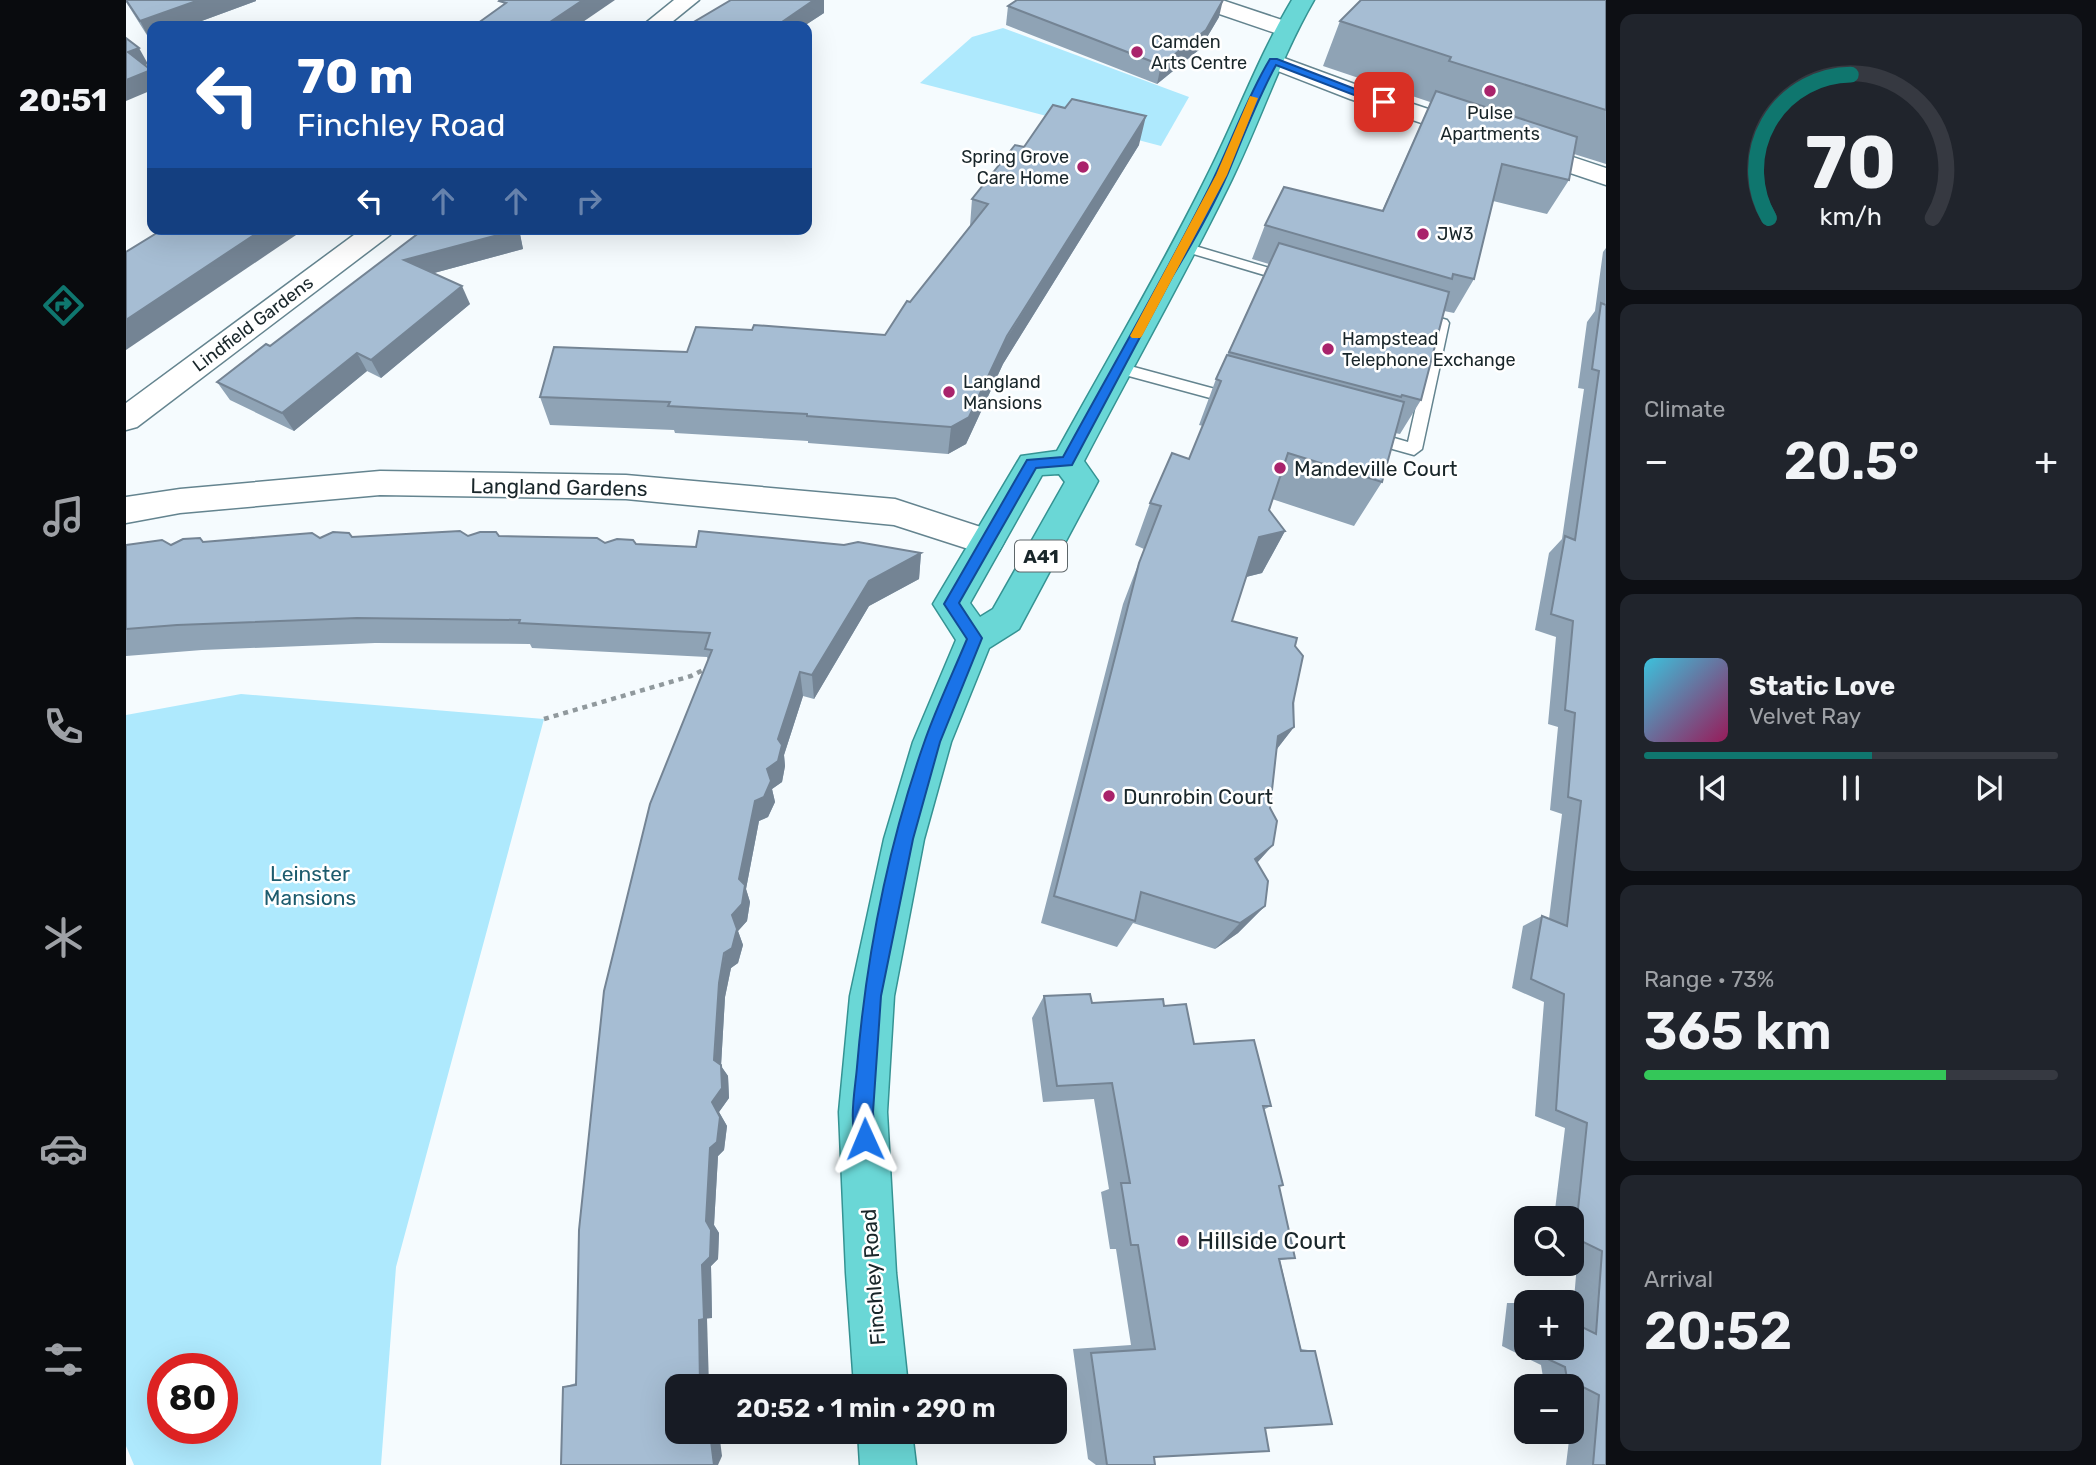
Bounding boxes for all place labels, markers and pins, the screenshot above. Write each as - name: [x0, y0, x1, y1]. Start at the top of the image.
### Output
- place label: Camden Arts Centre: [1151, 31, 1247, 74]
- marker: Camden Arts Centre: [1129, 44, 1145, 60]
- pin: [1354, 72, 1414, 132]
- marker: Pulse Apartments: [1482, 83, 1498, 99]
- place label: Pulse Apartments: [1440, 102, 1540, 145]
- place label: Spring Grove Care Home: [961, 146, 1069, 189]
- marker: Spring Grove Care Home: [1075, 159, 1091, 175]
- place label: JW3: [1437, 223, 1474, 245]
- marker: JW3: [1415, 226, 1431, 242]
- place label: Hampstead Telephone Exchange: [1342, 328, 1516, 371]
- marker: Hampstead Telephone Exchange: [1320, 341, 1336, 357]
- place label: Langland Mansions: [963, 371, 1042, 414]
- marker: Langland Mansions: [941, 384, 957, 400]
- place label: Mandeville Court: [1294, 456, 1458, 481]
- marker: Mandeville Court: [1272, 460, 1288, 476]
- place label: Dunrobin Court: [1123, 784, 1273, 809]
- marker: Dunrobin Court: [1101, 788, 1117, 804]
- place label: Hillside Court: [1197, 1227, 1346, 1255]
- marker: Hillside Court: [1175, 1233, 1191, 1249]

